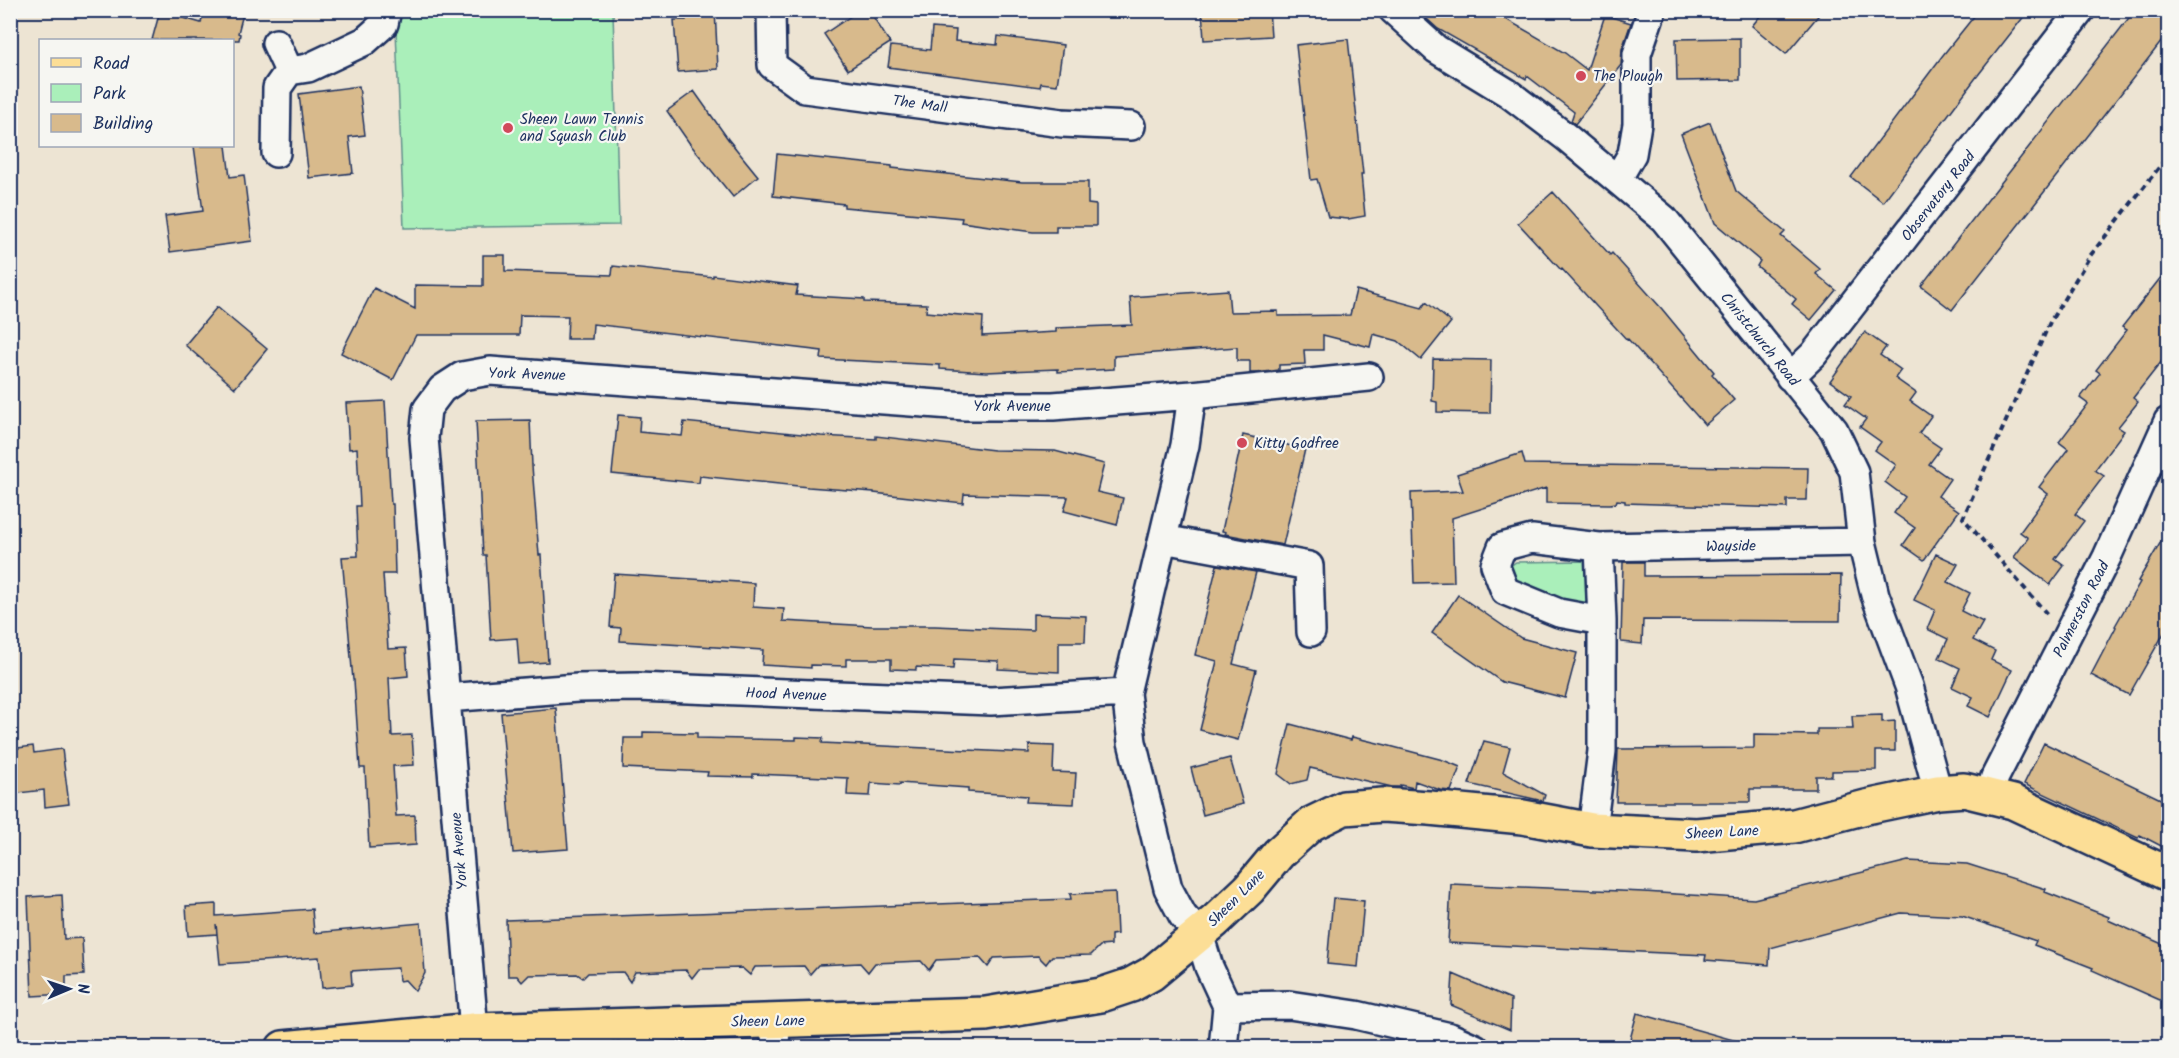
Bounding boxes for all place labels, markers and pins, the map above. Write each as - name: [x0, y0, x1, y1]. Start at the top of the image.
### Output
- place label: The Plough: [1593, 65, 1663, 89]
- marker: The Plough: [1574, 69, 1588, 83]
- place label: Sheen Lawn Tennis and Squash Club: [520, 108, 644, 149]
- marker: Sheen Lawn Tennis and Squash Club: [501, 121, 515, 135]
- place label: Kitty Godfree: [1254, 432, 1339, 456]
- marker: Kitty Godfree: [1235, 436, 1249, 450]

